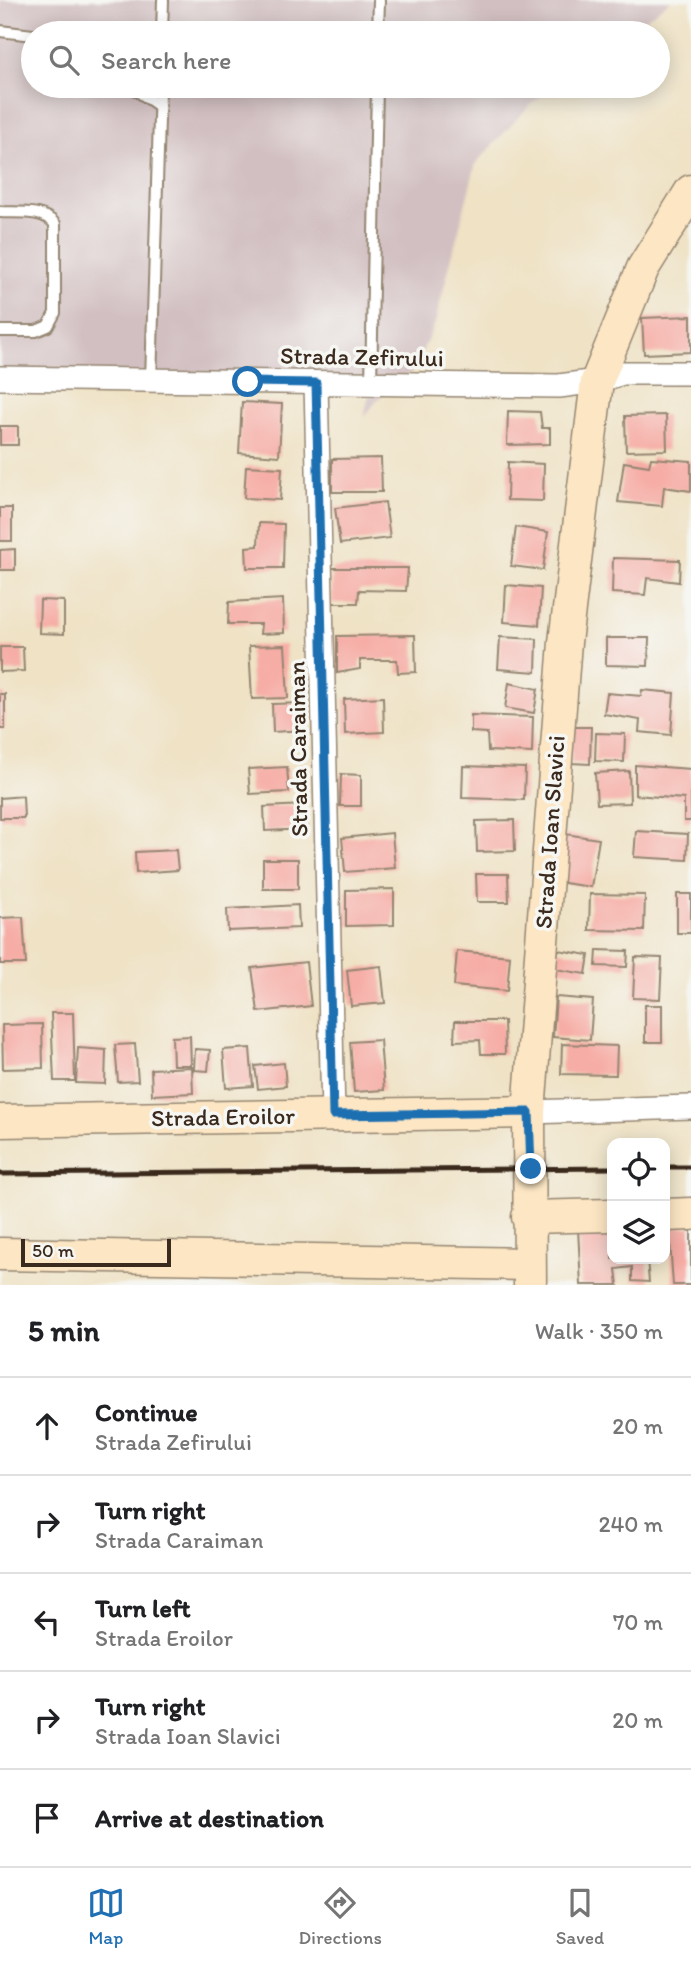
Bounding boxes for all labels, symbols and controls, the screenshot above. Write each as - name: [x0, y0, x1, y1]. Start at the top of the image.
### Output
- search box: [21, 21, 670, 98]
- icon: search: [45, 41, 83, 79]
- text: Search here: [101, 44, 231, 76]
- street label: Strada Zefirului: [280, 341, 444, 372]
- route start: [232, 366, 263, 397]
- street label: Strada Caraiman: [281, 660, 314, 837]
- street label: Strada Ioan Slavici: [528, 734, 571, 930]
- street label: Strada Eroilor: [151, 1101, 296, 1132]
- map controls: [607, 1138, 670, 1264]
- button: locate: [607, 1138, 670, 1201]
- route end: [515, 1153, 546, 1184]
- button: layers: [607, 1201, 670, 1264]
- scale bar: [21, 1236, 172, 1268]
- text: 50 m: [32, 1239, 74, 1262]
- text: 5 min: [28, 1312, 99, 1349]
- text: Walk · 350 m: [535, 1317, 663, 1345]
- text: Continue: [95, 1396, 198, 1428]
- icon: ahead: [28, 1407, 66, 1445]
- text: 20 m: [612, 1412, 663, 1440]
- text: Strada Zefirului: [95, 1428, 252, 1456]
- text: Turn right: [95, 1494, 206, 1526]
- icon: right: [28, 1505, 66, 1543]
- text: 240 m: [598, 1510, 663, 1538]
- text: Strada Caraiman: [95, 1526, 263, 1554]
- text: Turn left: [95, 1592, 191, 1624]
- icon: left: [28, 1603, 66, 1641]
- text: 70 m: [613, 1608, 663, 1636]
- text: Strada Eroilor: [95, 1624, 233, 1652]
- text: Turn right: [95, 1690, 206, 1722]
- icon: right: [28, 1701, 66, 1739]
- text: 20 m: [612, 1706, 663, 1734]
- text: Strada Ioan Slavici: [95, 1722, 281, 1750]
- icon: arrive: [28, 1799, 66, 1837]
- text: Arrive at destination: [95, 1802, 324, 1834]
- tab: Map: [87, 1884, 125, 1949]
- tab: Directions: [298, 1884, 382, 1949]
- tab: Saved: [556, 1884, 604, 1949]

